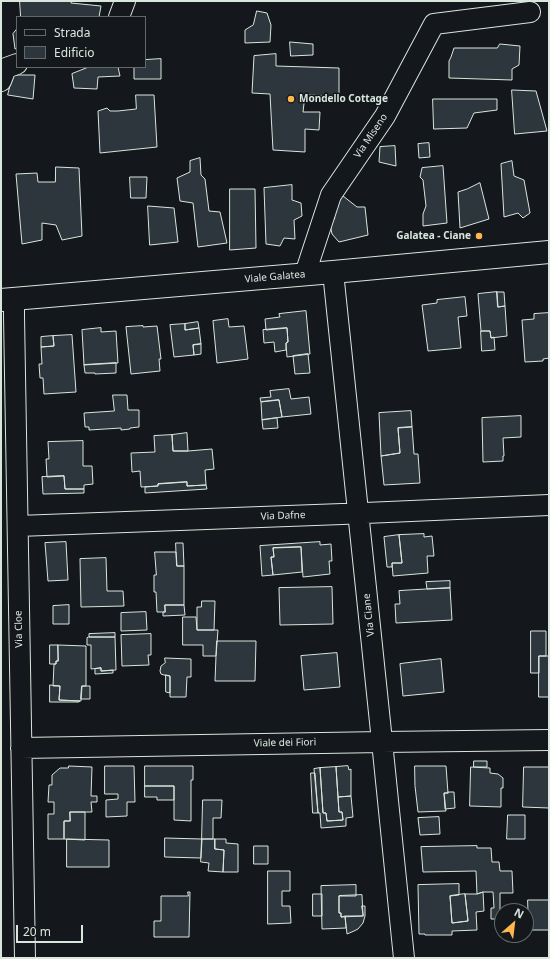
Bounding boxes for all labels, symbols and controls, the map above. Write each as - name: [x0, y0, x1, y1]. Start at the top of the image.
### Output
- legend: [16, 16, 146, 68]
- text: Strada: [54, 24, 90, 41]
- text: Edificio: [54, 44, 95, 61]
- place label: Mondello Cottage: [299, 93, 388, 105]
- marker: Mondello Cottage: [286, 94, 296, 104]
- street label: Via Miseno: [352, 111, 390, 161]
- place label: Galatea - Ciane: [396, 230, 471, 242]
- marker: Galatea - Ciane: [474, 231, 484, 241]
- street label: Viale Galatea: [244, 268, 306, 286]
- street label: Via Dafne: [260, 509, 306, 523]
- street label: Via Ciane: [361, 593, 377, 637]
- street label: Via Cloe: [13, 610, 25, 648]
- street label: Viale dei Fiori: [254, 736, 316, 750]
- north arrow: [494, 903, 534, 943]
- text: N: [512, 904, 527, 922]
- scale bar: [18, 917, 85, 943]
- text: 20 m: [23, 923, 51, 940]

